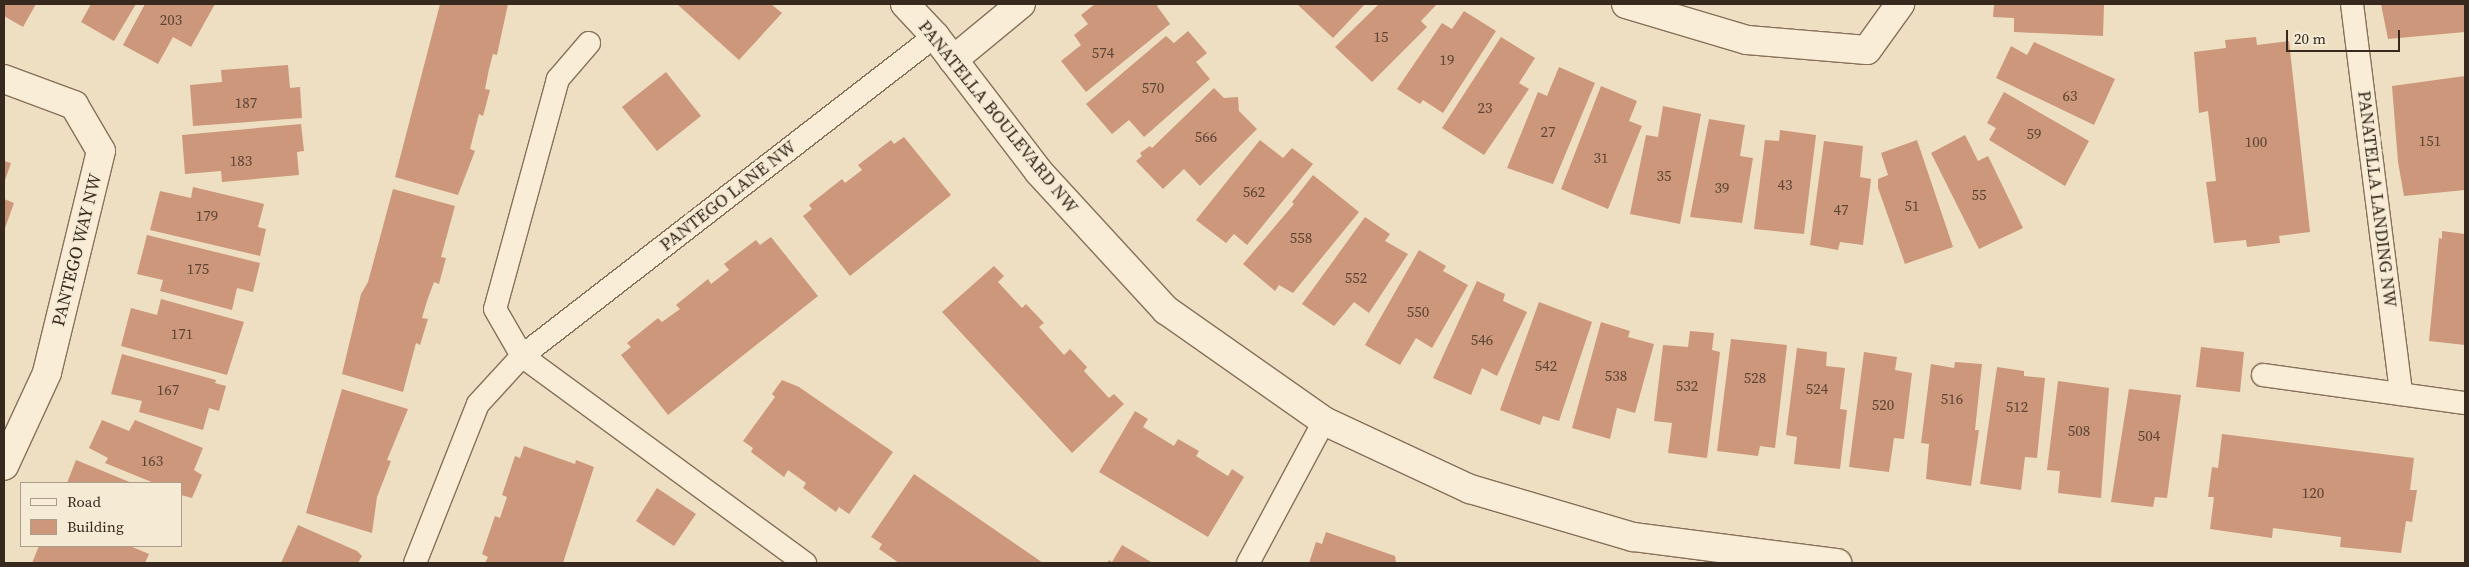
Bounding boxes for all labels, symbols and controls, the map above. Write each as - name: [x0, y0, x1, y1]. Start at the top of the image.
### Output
- house number: 203: [160, 11, 182, 29]
- street label: PANATELLA BOULEVARD NW: [914, 16, 1082, 218]
- scale bar: [2289, 20, 2403, 52]
- house number: 15: [1374, 28, 1388, 46]
- text: 20 m: [2294, 28, 2326, 49]
- house number: 574: [1092, 44, 1114, 62]
- house number: 19: [1440, 51, 1454, 69]
- house number: 570: [1142, 79, 1164, 97]
- house number: 63: [2063, 87, 2077, 105]
- street label: PANATELLA LANDING NW: [2353, 90, 2401, 308]
- house number: 187: [235, 94, 257, 112]
- house number: 23: [1478, 99, 1492, 117]
- house number: 27: [1541, 123, 1555, 141]
- house number: 59: [2027, 125, 2041, 143]
- house number: 566: [1195, 128, 1217, 146]
- house number: 151: [2419, 132, 2441, 150]
- house number: 100: [2245, 133, 2267, 151]
- street label: PANTEGO LANE NW: [656, 136, 800, 256]
- house number: 31: [1594, 149, 1608, 167]
- house number: 183: [230, 152, 252, 170]
- house number: 35: [1657, 167, 1671, 185]
- street label: PANTEGO WAY NW: [47, 171, 107, 329]
- house number: 43: [1778, 176, 1792, 194]
- house number: 39: [1715, 179, 1729, 197]
- house number: 562: [1243, 183, 1265, 201]
- house number: 55: [1972, 186, 1986, 204]
- house number: 51: [1905, 197, 1919, 215]
- house number: 47: [1834, 201, 1848, 219]
- house number: 179: [196, 207, 218, 225]
- house number: 558: [1290, 229, 1312, 247]
- house number: 175: [187, 260, 209, 278]
- house number: 552: [1345, 269, 1367, 287]
- house number: 550: [1407, 303, 1429, 321]
- house number: 171: [171, 325, 193, 343]
- house number: 546: [1471, 331, 1493, 349]
- house number: 542: [1535, 357, 1557, 375]
- house number: 538: [1605, 367, 1627, 385]
- house number: 528: [1744, 369, 1766, 387]
- house number: 532: [1676, 377, 1698, 395]
- house number: 524: [1806, 380, 1828, 398]
- house number: 167: [157, 381, 179, 399]
- house number: 516: [1941, 390, 1963, 408]
- house number: 520: [1872, 396, 1894, 414]
- house number: 512: [2006, 398, 2028, 416]
- house number: 508: [2068, 422, 2090, 440]
- house number: 504: [2138, 427, 2160, 445]
- house number: 163: [141, 452, 163, 470]
- legend: [20, 482, 182, 547]
- house number: 120: [2302, 484, 2324, 502]
- text: Road: [67, 491, 101, 512]
- text: Building: [67, 516, 124, 537]

